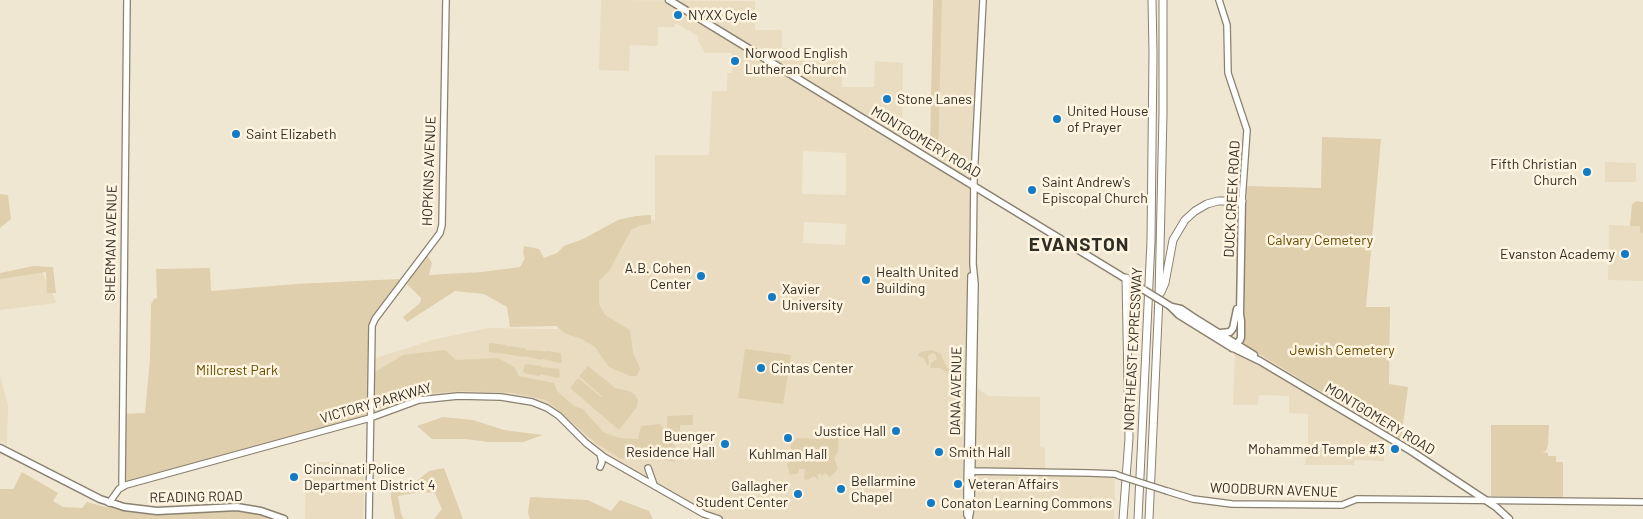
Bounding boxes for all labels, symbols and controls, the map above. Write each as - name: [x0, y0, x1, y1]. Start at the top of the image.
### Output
- place label: NYXX Cycle: [688, 7, 757, 23]
- marker: NYXX Cycle: [672, 9, 684, 21]
- place label: Norwood English Lutheran Church: [745, 45, 848, 78]
- marker: Norwood English Lutheran Church: [729, 55, 741, 67]
- place label: Stone Lanes: [897, 91, 972, 107]
- marker: Stone Lanes: [881, 93, 893, 105]
- street label: MONTGOMERY ROAD: [868, 103, 984, 181]
- place label: United House of Prayer: [1067, 103, 1148, 136]
- marker: United House of Prayer: [1051, 113, 1063, 125]
- street label: HOPKINS AVENUE: [419, 116, 439, 226]
- place label: Saint Elizabeth: [246, 126, 337, 142]
- marker: Saint Elizabeth: [230, 128, 242, 140]
- street label: DUCK CREEK ROAD: [1221, 140, 1243, 258]
- place label: Fifth Christian Church: [1490, 156, 1577, 188]
- marker: Fifth Christian Church: [1581, 166, 1593, 178]
- place label: Saint Andrew's Episcopal Church: [1042, 174, 1148, 206]
- marker: Saint Andrew's Episcopal Church: [1026, 184, 1038, 196]
- street label: SHERMAN AVENUE: [102, 185, 120, 301]
- park label: Calvary Cemetery: [1267, 232, 1373, 248]
- district label: EVANSTON: [1028, 234, 1130, 256]
- place label: Evanston Academy: [1500, 246, 1615, 262]
- marker: Evanston Academy: [1619, 248, 1631, 260]
- place label: A.B. Cohen Center: [625, 260, 691, 292]
- place label: Health United Building: [876, 264, 959, 296]
- street label: NORTHEAST EXPRESSWAY: [1120, 267, 1146, 431]
- marker: A.B. Cohen Center: [695, 270, 707, 282]
- marker: Health United Building: [860, 274, 872, 286]
- place label: Xavier University: [782, 281, 843, 314]
- marker: Xavier University: [766, 291, 778, 303]
- park label: Jewish Cemetery: [1289, 342, 1395, 358]
- street label: DANA AVENUE: [947, 346, 965, 436]
- place label: Cintas Center: [771, 360, 853, 376]
- park label: Millcrest Park: [196, 362, 278, 378]
- marker: Cintas Center: [755, 362, 767, 374]
- street label: VICTORY PARKWAY: [318, 379, 434, 427]
- street label: MONTGOMERY ROAD: [1322, 380, 1438, 458]
- place label: Justice Hall: [815, 423, 886, 439]
- marker: Justice Hall: [890, 425, 902, 437]
- place label: Buenger Residence Hall: [626, 428, 715, 461]
- marker: Kuhlman Hall: [782, 432, 794, 444]
- marker: Buenger Residence Hall: [719, 438, 731, 450]
- place label: Mohammed Temple #3: [1248, 441, 1385, 457]
- marker: Mohammed Temple #3: [1389, 443, 1401, 455]
- place label: Smith Hall: [949, 444, 1011, 460]
- place label: Kuhlman Hall: [749, 446, 827, 462]
- marker: Smith Hall: [933, 446, 945, 458]
- place label: Cincinnati Police Department District 4: [304, 461, 435, 494]
- marker: Cincinnati Police Department District 4: [288, 471, 300, 483]
- place label: Bellarmine Chapel: [851, 473, 916, 506]
- place label: Veteran Affairs: [968, 476, 1058, 492]
- place label: Gallagher Student Center: [696, 478, 788, 511]
- marker: Veteran Affairs: [952, 478, 964, 490]
- street label: WOODBURN AVENUE: [1210, 479, 1338, 501]
- marker: Bellarmine Chapel: [835, 483, 847, 495]
- street label: READING ROAD: [149, 488, 243, 506]
- marker: Gallagher Student Center: [792, 488, 804, 500]
- place label: Conaton Learning Commons: [941, 495, 1112, 511]
- marker: Conaton Learning Commons: [925, 497, 937, 509]

